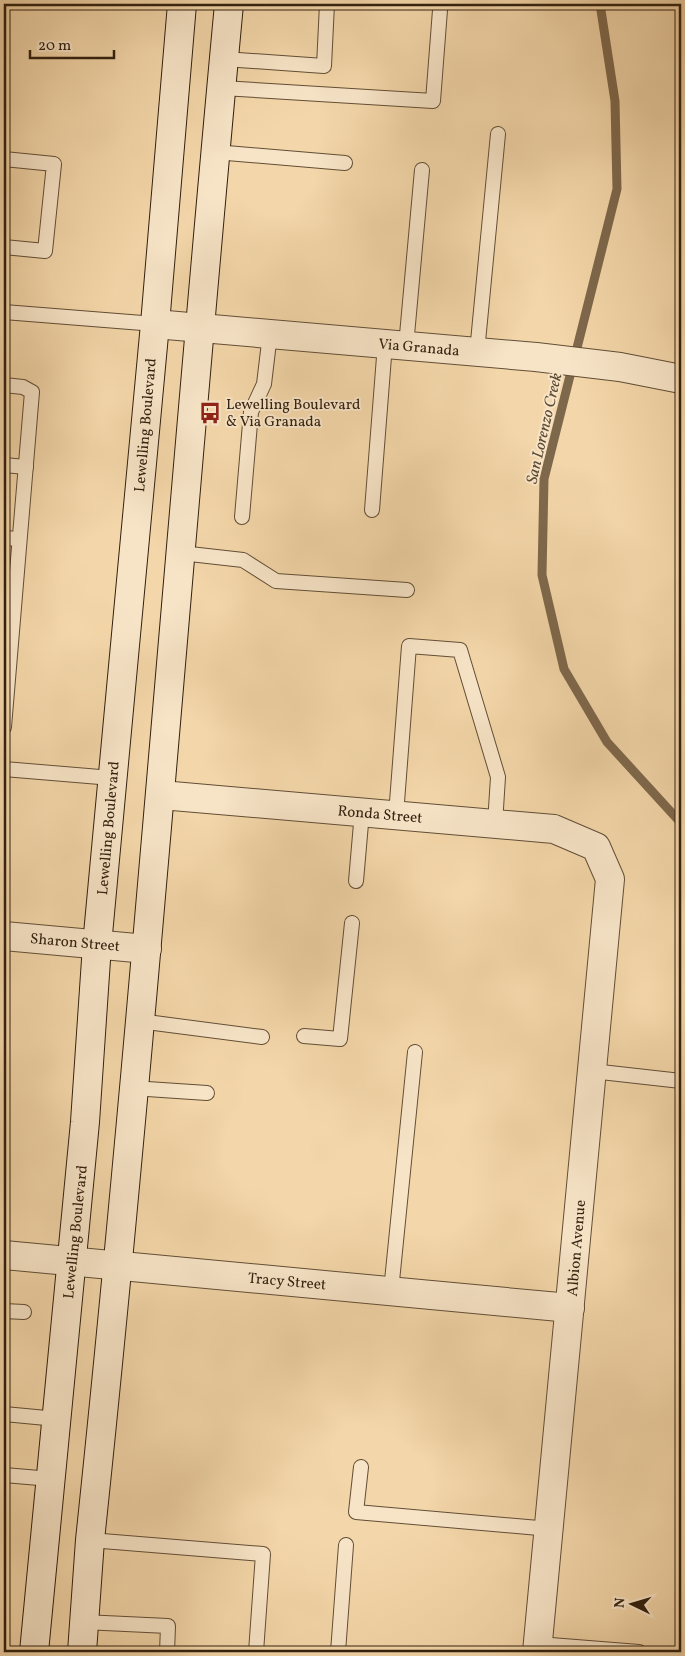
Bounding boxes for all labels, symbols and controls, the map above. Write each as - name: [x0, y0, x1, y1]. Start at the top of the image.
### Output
- scale bar: [30, 28, 114, 60]
- text: 20 m: [38, 36, 71, 57]
- street label: Via Granada: [377, 334, 460, 363]
- street label: Lewelling Boulevard: [130, 357, 163, 493]
- water label: San Lorenzo Creek: [522, 370, 569, 486]
- place label: Lewelling Boulevard & Via Granada: [226, 395, 360, 433]
- bus stop icon: Lewelling Boulevard & Via Granada: [197, 400, 223, 426]
- street label: Lewelling Boulevard: [93, 760, 126, 896]
- street label: Ronda Street: [337, 801, 423, 830]
- street label: Sharon Street: [29, 929, 121, 958]
- street label: Lewelling Boulevard: [59, 1164, 94, 1300]
- street label: Albion Avenue: [563, 1199, 592, 1297]
- street label: Tracy Street: [247, 1269, 327, 1296]
- north arrow: [608, 1578, 658, 1628]
- text: N: [611, 1597, 630, 1609]

